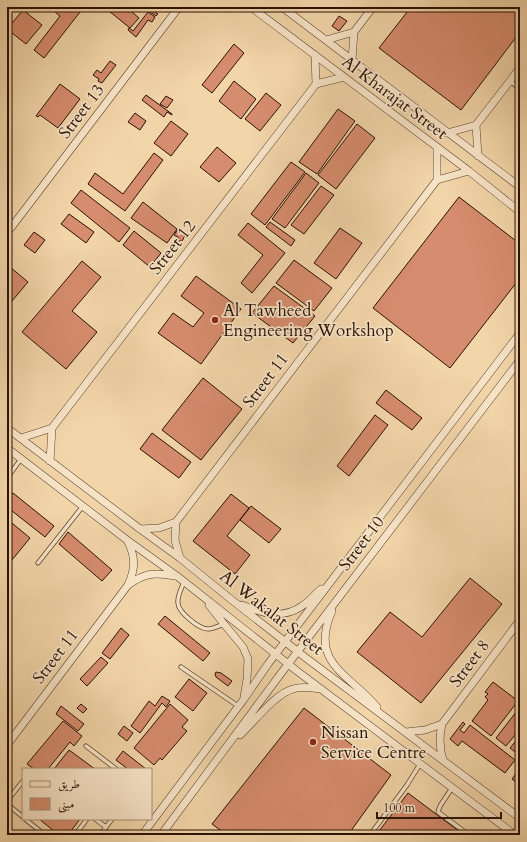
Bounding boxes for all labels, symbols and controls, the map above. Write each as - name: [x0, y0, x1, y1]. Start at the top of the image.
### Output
- street label: Al Kharajat Street: [337, 50, 453, 145]
- street label: Street 13: [53, 79, 110, 143]
- street label: Street 12: [144, 215, 201, 279]
- place label: Al Tawheed Engineering Workshop: [223, 299, 394, 342]
- marker: Al Tawheed Engineering Workshop: [210, 315, 220, 325]
- street label: Street 11: [237, 348, 294, 412]
- street label: Street 10: [333, 511, 390, 575]
- street label: Al Wakalat Street: [215, 565, 329, 661]
- street label: Street 11: [27, 624, 84, 688]
- street label: Street 8: [444, 635, 495, 692]
- place label: Nissan Service Centre: [321, 721, 427, 764]
- marker: Nissan Service Centre: [308, 737, 318, 747]
- legend: [22, 768, 152, 820]
- text: طريق: [58, 776, 80, 792]
- scale bar: [377, 794, 501, 820]
- text: مبنى: [58, 796, 74, 813]
- text: 100 m: [383, 800, 416, 816]

